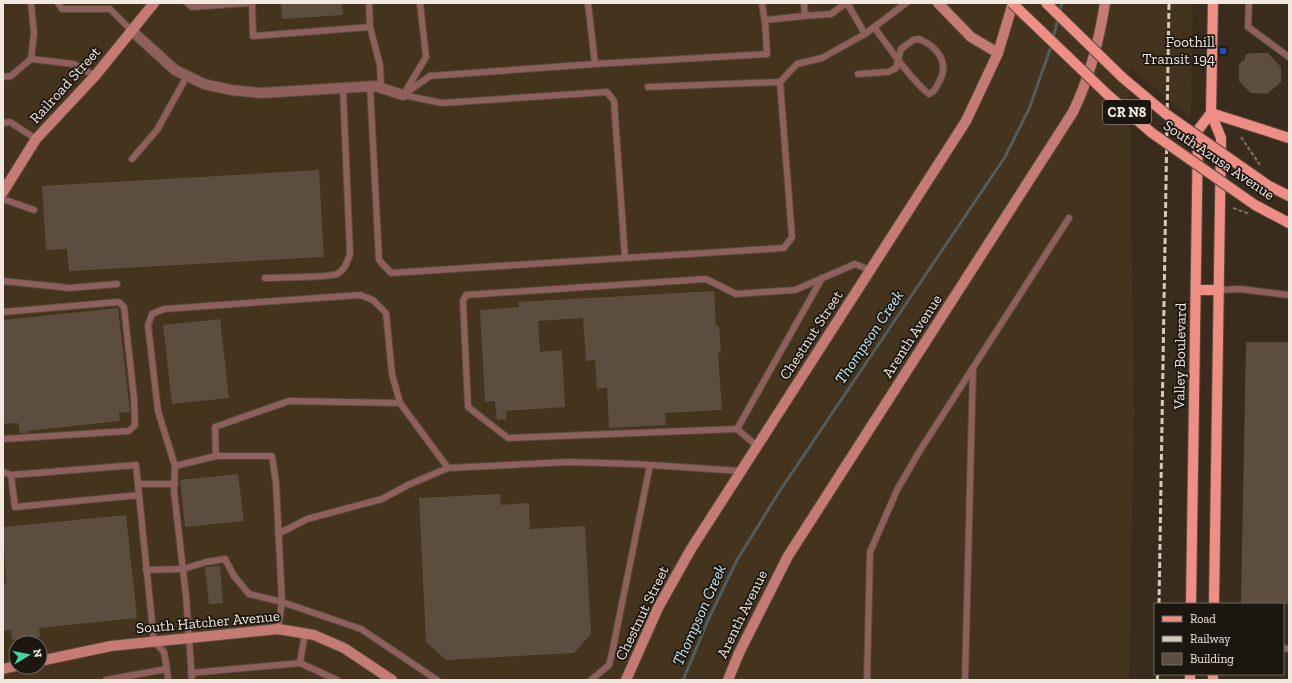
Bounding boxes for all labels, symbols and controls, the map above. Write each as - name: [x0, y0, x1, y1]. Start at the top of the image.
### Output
- place label: Foothill Transit 194: [1142, 33, 1215, 68]
- street label: Railroad Street: [26, 43, 104, 127]
- marker: Foothill Transit 194: [1218, 46, 1228, 56]
- road number: CR N8: [1103, 100, 1151, 124]
- street label: South Azusa Avenue: [1160, 116, 1278, 204]
- water label: Thompson Creek: [831, 286, 907, 388]
- street label: Chestnut Street: [775, 287, 847, 383]
- street label: Arenth Avenue: [878, 291, 946, 381]
- street label: Valley Boulevard: [1170, 302, 1190, 411]
- water label: Thompson Creek: [668, 561, 730, 669]
- street label: Chestnut Street: [611, 562, 673, 663]
- street label: Arenth Avenue: [713, 567, 771, 661]
- legend: [1154, 603, 1284, 675]
- street label: South Hatcher Avenue: [135, 607, 281, 637]
- text: Road: [1190, 612, 1216, 626]
- text: Railway: [1190, 632, 1231, 646]
- north arrow: [8, 635, 48, 675]
- text: N: [30, 648, 45, 659]
- text: Building: [1190, 652, 1234, 666]

